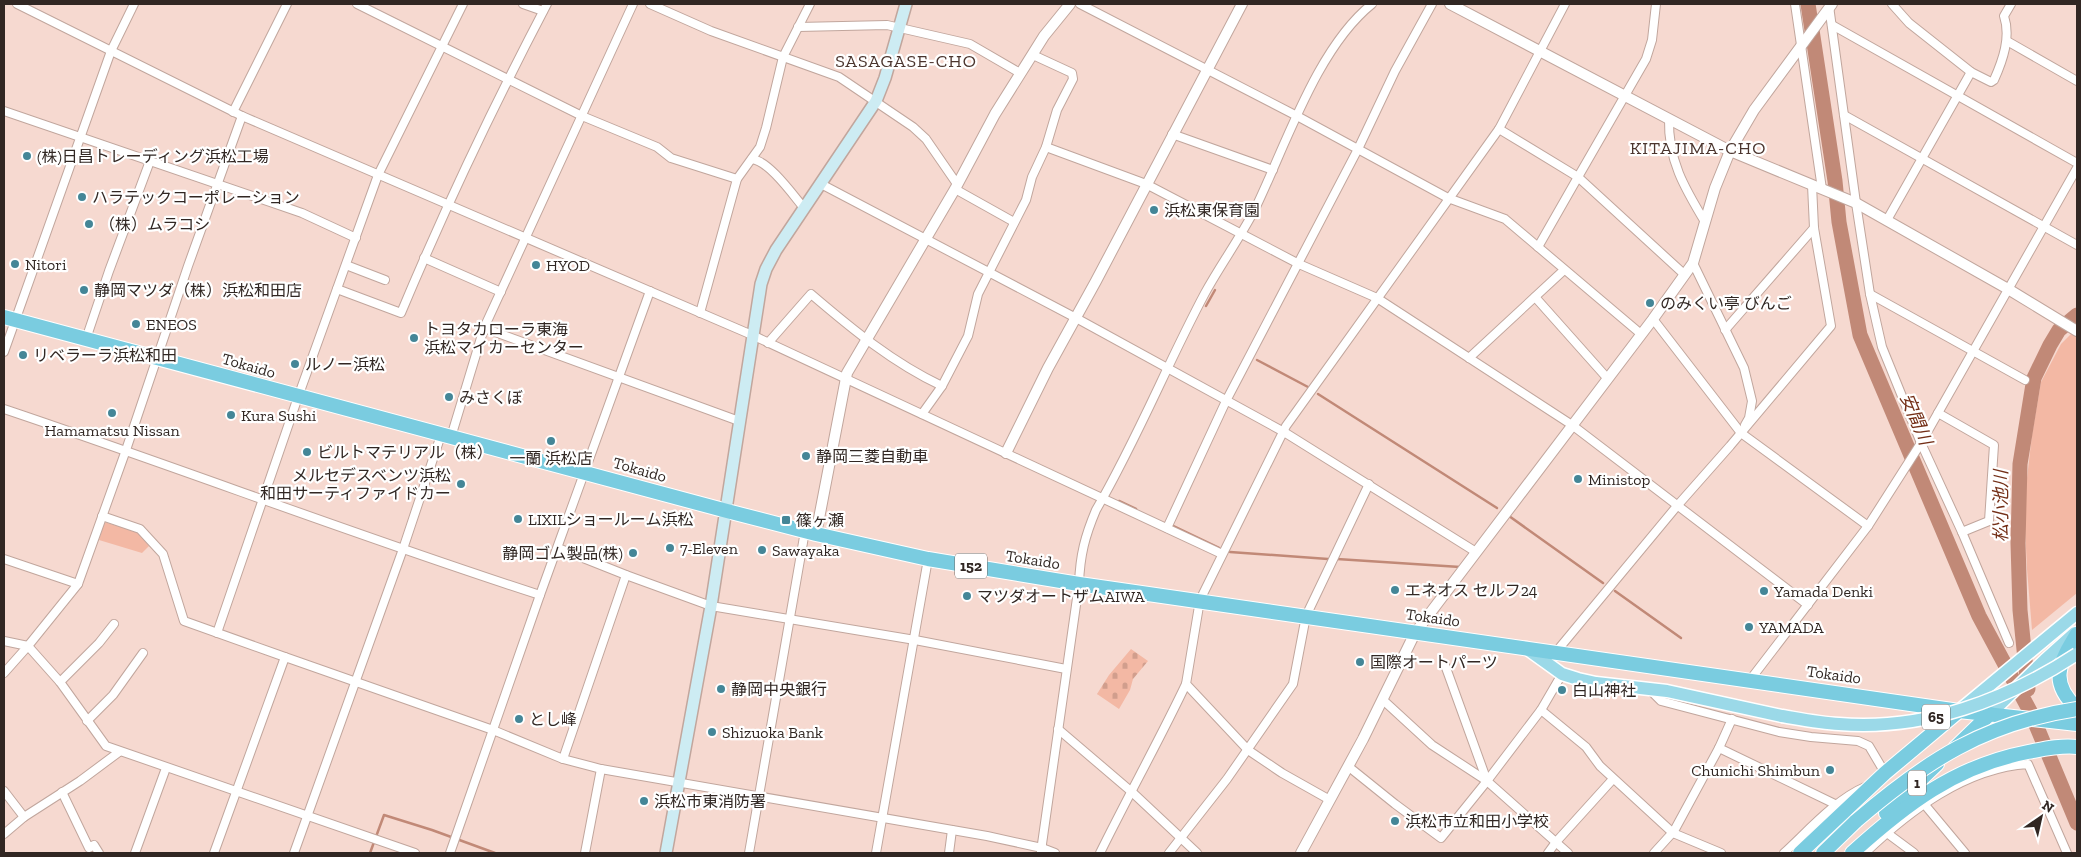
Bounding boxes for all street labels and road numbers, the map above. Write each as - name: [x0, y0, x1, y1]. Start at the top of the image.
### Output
- street label: Tokaido: [220, 349, 278, 382]
- street label: Tokaido: [611, 453, 669, 486]
- street label: Tokaido: [1004, 546, 1061, 573]
- road number: 152: [955, 554, 987, 578]
- street label: Tokaido: [1405, 604, 1461, 631]
- street label: Tokaido: [1806, 661, 1862, 688]
- road number: 65: [1922, 704, 1950, 730]
- road number: 1: [1908, 770, 1926, 796]

